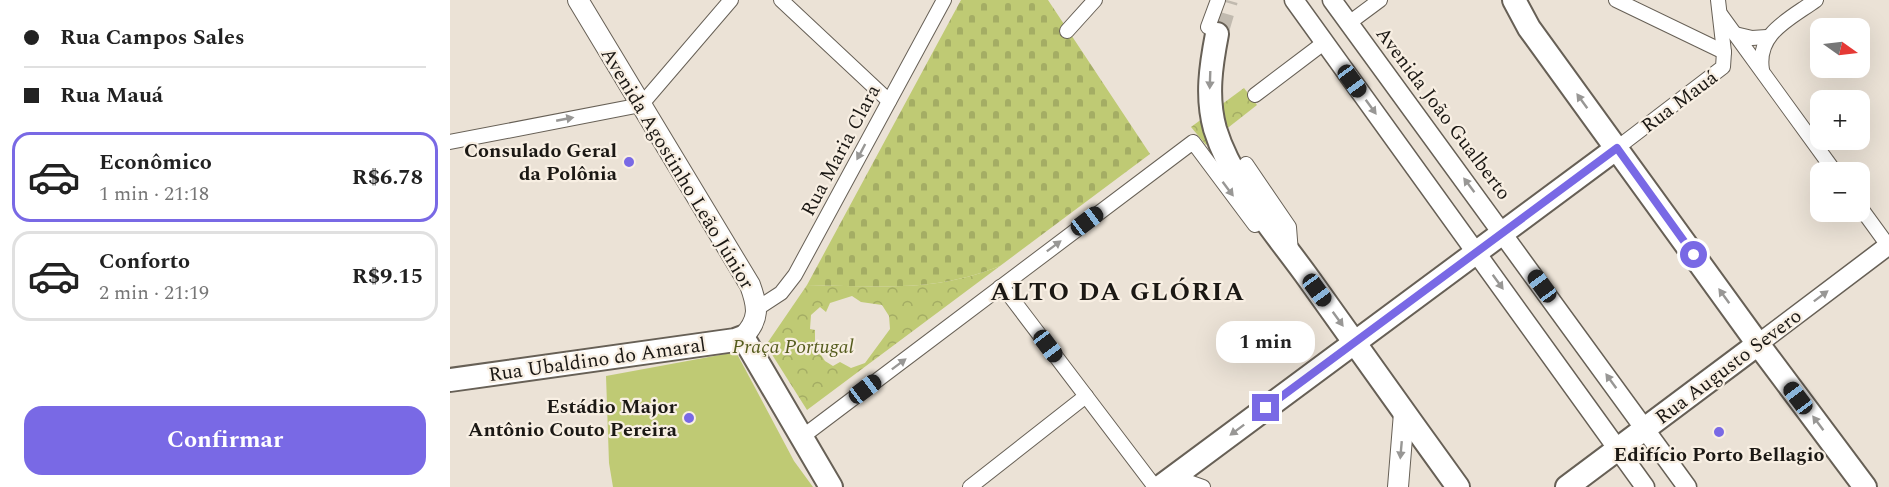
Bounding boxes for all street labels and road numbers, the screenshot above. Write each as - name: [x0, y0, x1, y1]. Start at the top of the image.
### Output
- street label: Avenida João Gualberto: [1368, 21, 1518, 207]
- street label: Avenida Agostinho Leão Júnior: [593, 42, 762, 295]
- street label: Rua Mauá: [1635, 63, 1724, 141]
- street label: Rua Maria Clara: [794, 79, 888, 222]
- street label: Rua Augusto Severo: [1649, 301, 1808, 432]
- street label: Rua Ubaldino do Amaral: [486, 330, 708, 390]

